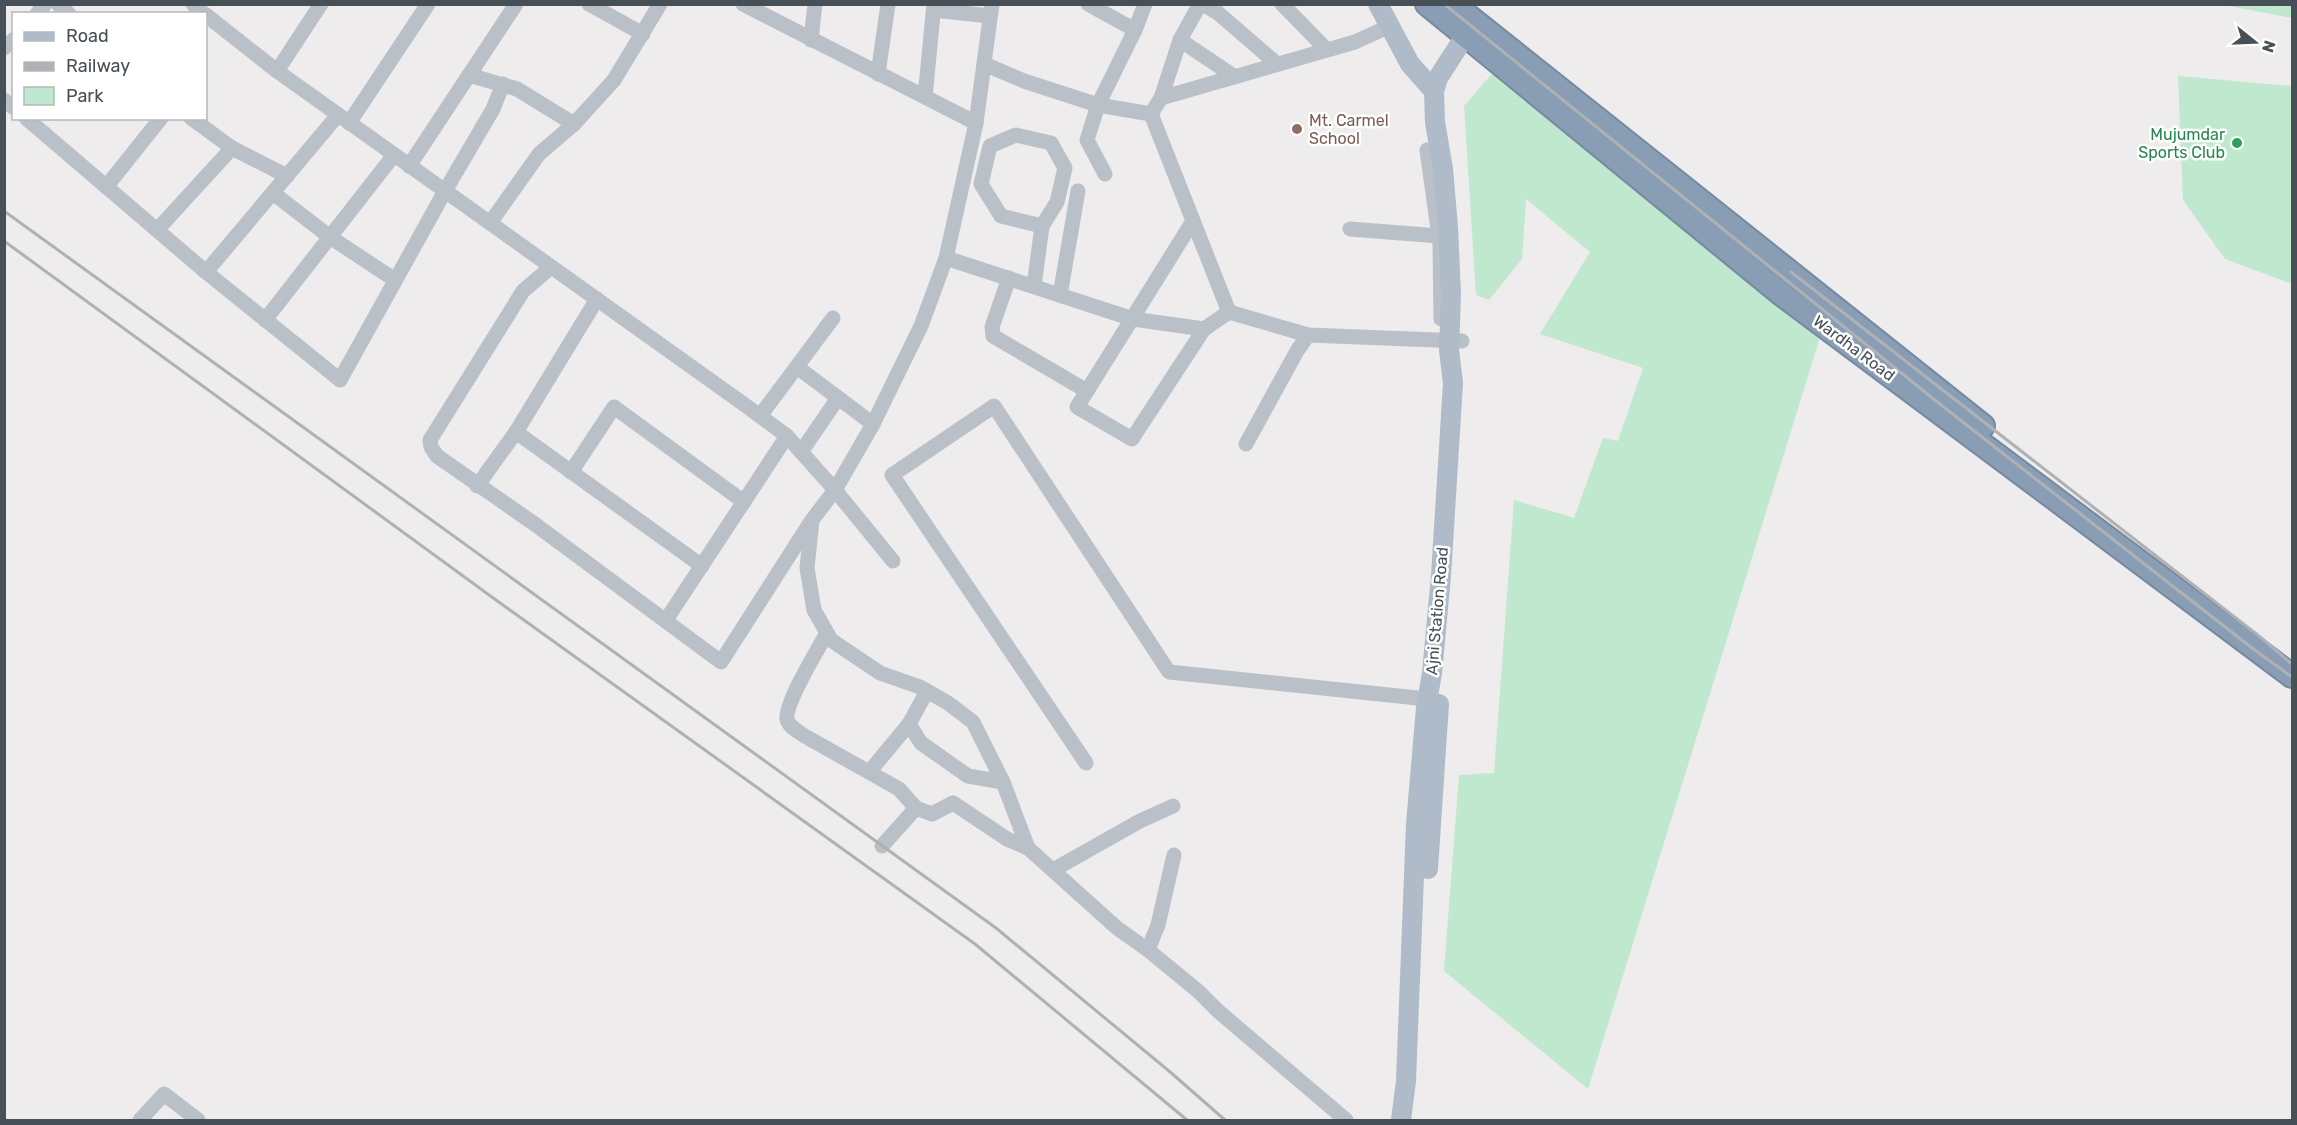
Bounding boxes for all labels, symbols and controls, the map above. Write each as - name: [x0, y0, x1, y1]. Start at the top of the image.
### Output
- legend: [12, 12, 207, 120]
- north arrow: [2225, 12, 2285, 72]
- text: Road: [66, 25, 109, 47]
- text: N: [2258, 38, 2280, 55]
- text: Railway: [66, 55, 130, 77]
- text: Park: [66, 85, 104, 107]
- place label: Mt. Carmel School: [1309, 111, 1389, 148]
- marker: Mt. Carmel School: [1290, 122, 1304, 136]
- place label: Mujumdar Sports Club: [2138, 125, 2225, 162]
- marker: Mujumdar Sports Club: [2230, 136, 2244, 150]
- street label: Wardha Road: [1809, 311, 1899, 385]
- street label: Ajni Station Road: [1422, 546, 1452, 676]

